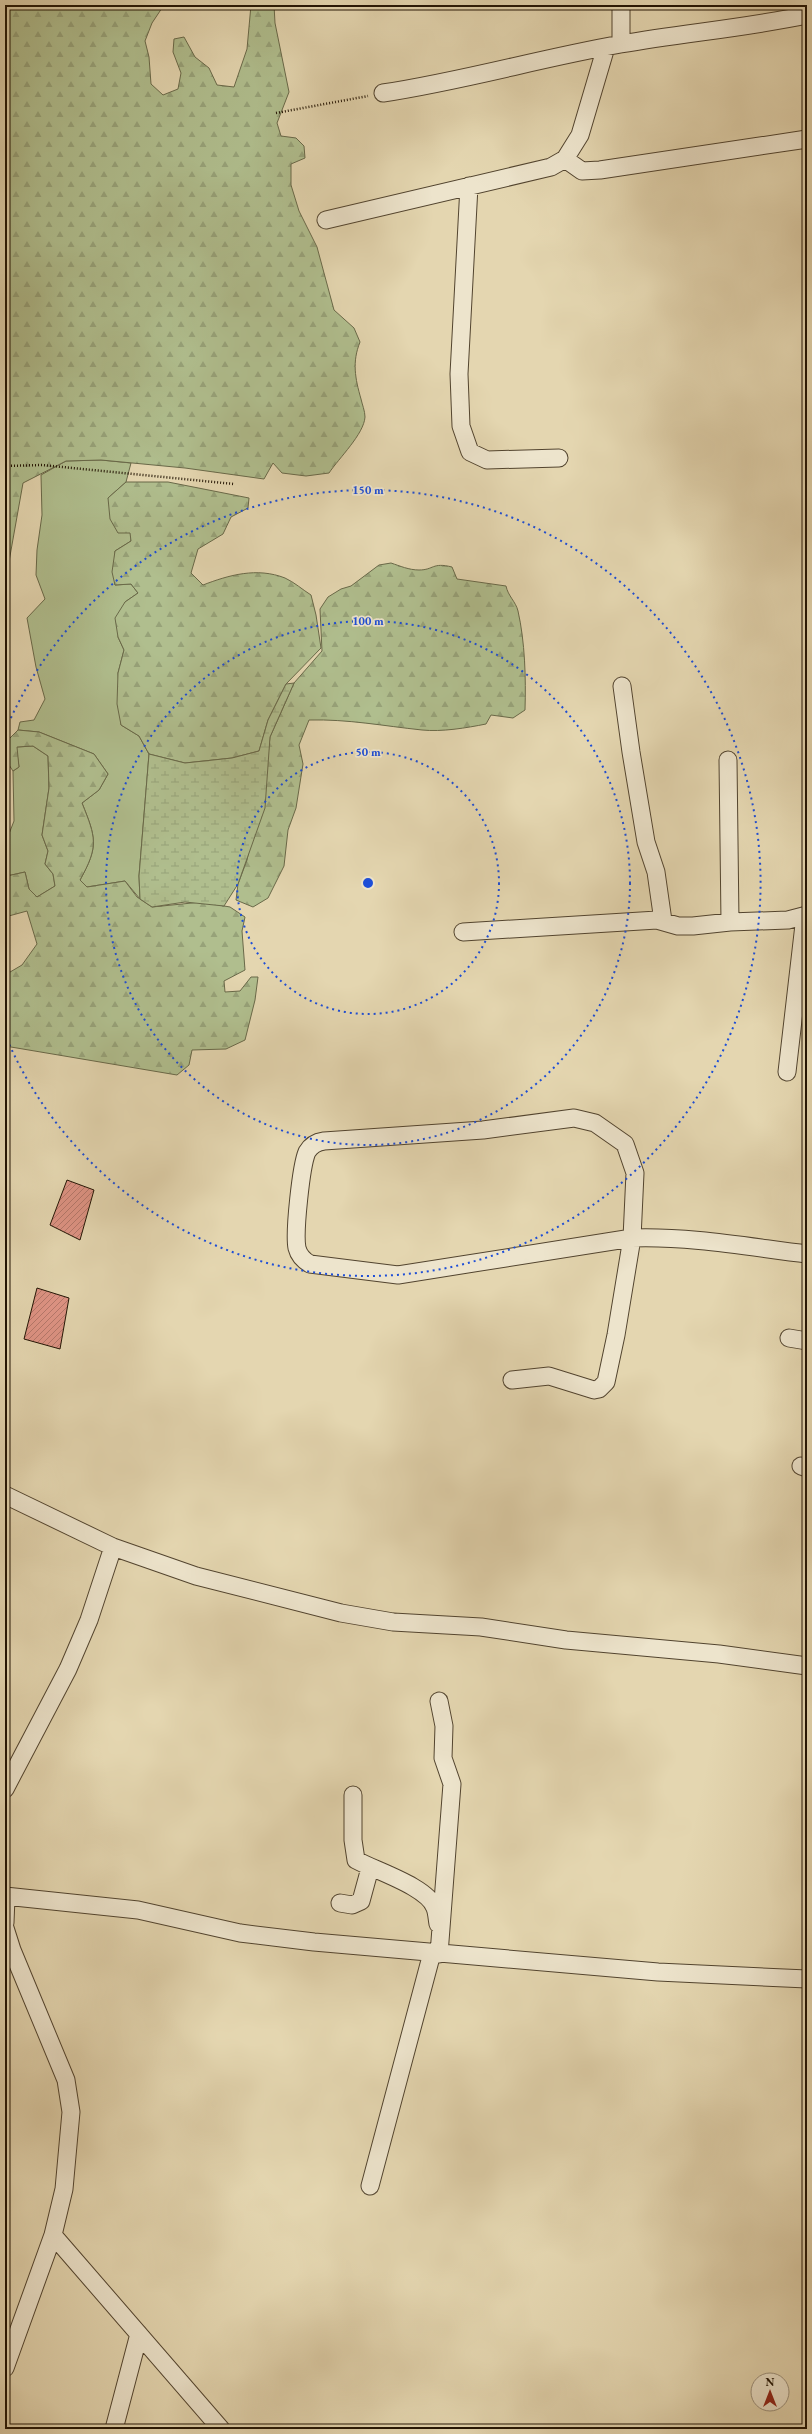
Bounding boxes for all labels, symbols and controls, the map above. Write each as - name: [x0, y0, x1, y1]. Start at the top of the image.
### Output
- text: 150 m: [352, 482, 384, 498]
- text: 100 m: [352, 613, 384, 629]
- text: 50 m: [355, 744, 381, 760]
- centre of rings: [361, 876, 375, 890]
- north arrow: [750, 2372, 790, 2412]
- text: N: [766, 2375, 775, 2389]

